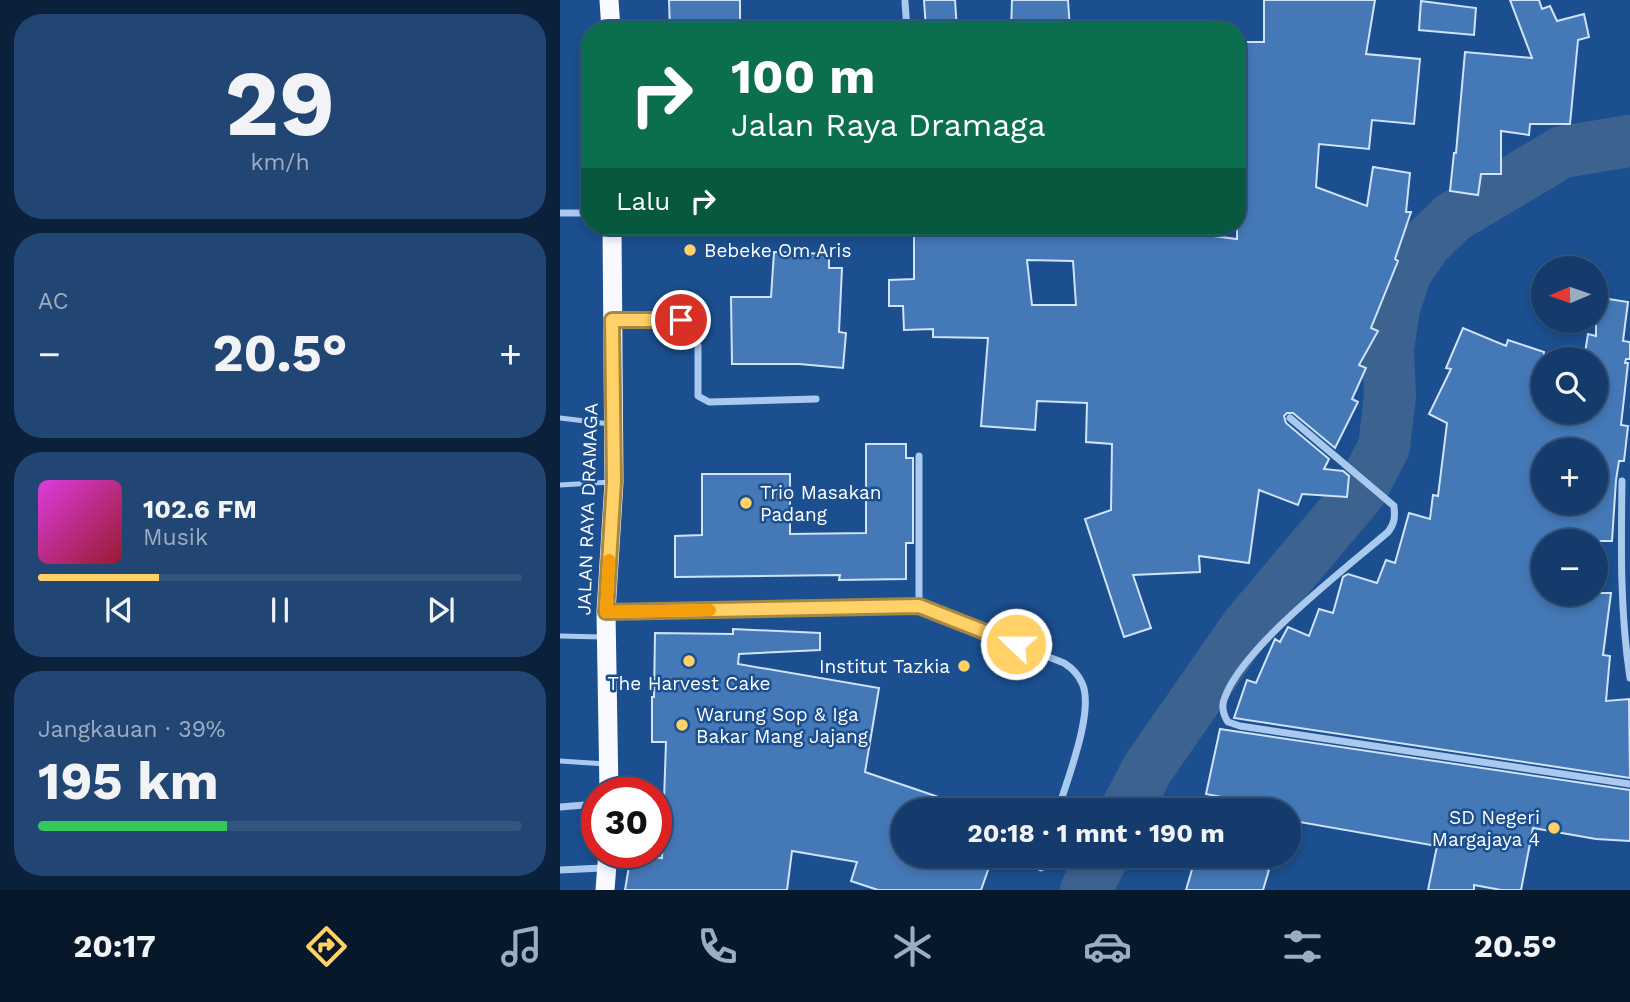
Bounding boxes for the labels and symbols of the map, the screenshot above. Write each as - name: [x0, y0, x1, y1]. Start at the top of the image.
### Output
- place label: Bebeke Om Aris: [704, 239, 851, 262]
- marker: Bebeke Om Aris: [682, 242, 698, 258]
- north arrow: [1531, 256, 1608, 332]
- pin: [651, 290, 711, 350]
- street label: JALAN RAYA DRAMAGA: [572, 402, 603, 616]
- place label: Trio Masakan Padang: [760, 481, 882, 526]
- marker: Trio Masakan Padang: [738, 495, 754, 511]
- position arrow: [979, 607, 1053, 681]
- marker: The Harvest Cake: [681, 653, 697, 669]
- place label: Institut Tazkia: [819, 655, 950, 678]
- marker: Institut Tazkia: [956, 658, 972, 674]
- place label: The Harvest Cake: [607, 672, 771, 695]
- place label: Warung Sop & Iga Bakar Mang Jajang: [696, 703, 869, 748]
- marker: Warung Sop & Iga Bakar Mang Jajang: [674, 717, 690, 733]
- speed limit sign: 30: [581, 777, 672, 868]
- place label: SD Negeri Margajaya 4: [1432, 806, 1540, 851]
- marker: SD Negeri Margajaya 4: [1546, 820, 1562, 836]

